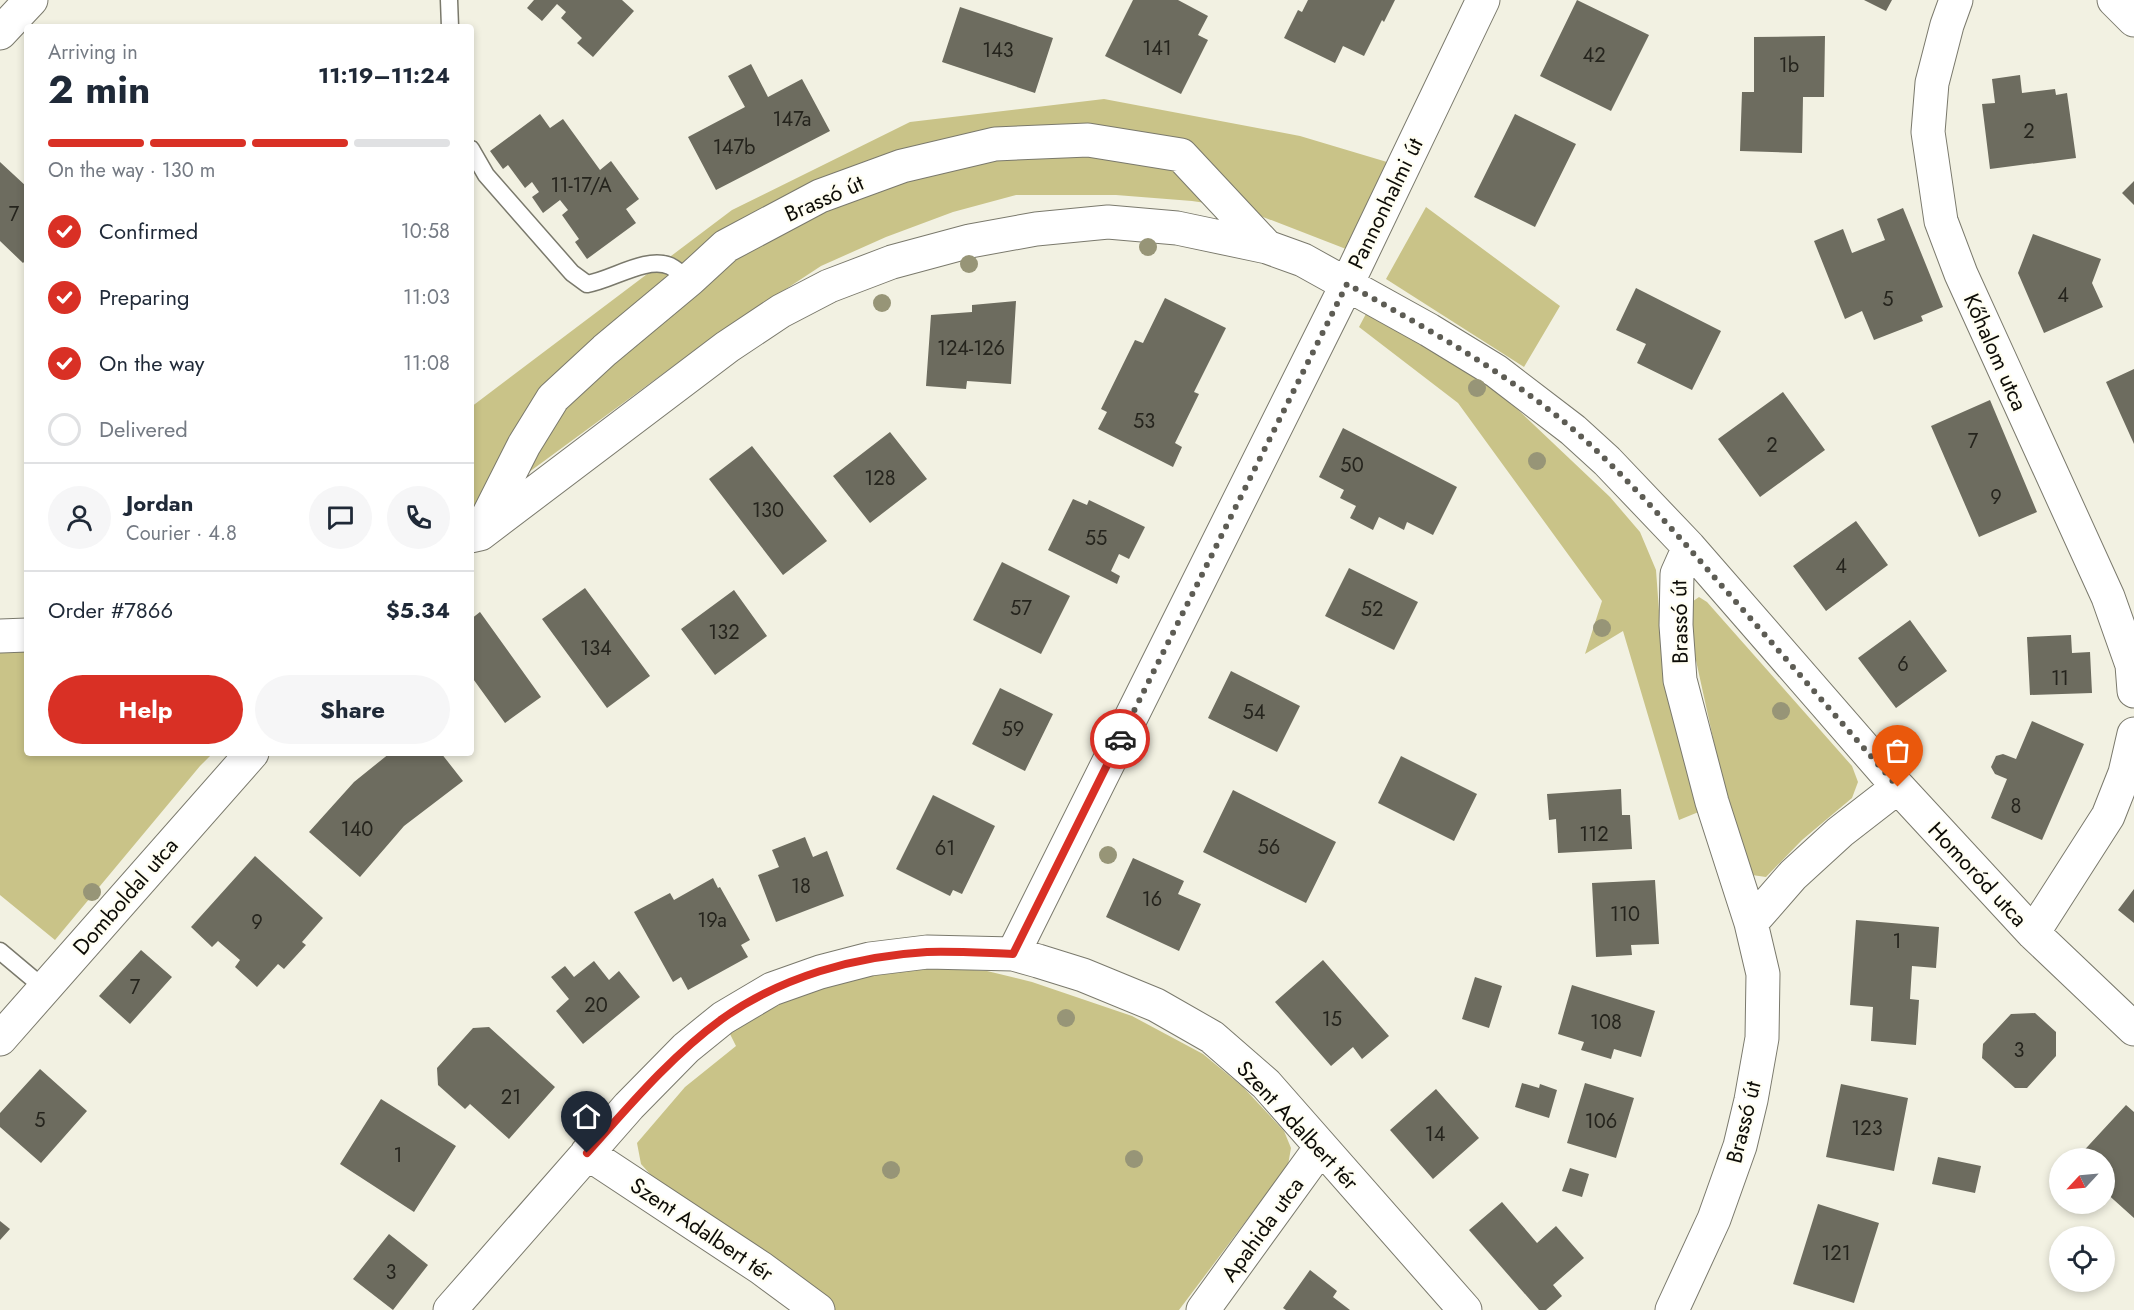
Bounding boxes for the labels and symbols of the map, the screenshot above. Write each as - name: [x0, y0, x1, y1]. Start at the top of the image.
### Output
- house number: 141: [1142, 34, 1172, 63]
- house number: 143: [982, 36, 1014, 65]
- house number: 42: [1582, 41, 1606, 70]
- house number: 1b: [1779, 51, 1799, 80]
- house number: 147a: [773, 105, 811, 134]
- house number: 2: [2023, 117, 2035, 146]
- street label: Pannonhalmi út: [1339, 131, 1431, 274]
- house number: 147b: [713, 133, 755, 162]
- street label: Brassó út: [779, 166, 869, 230]
- house number: 11-17/A: [550, 171, 612, 200]
- house number: 7: [9, 200, 20, 229]
- house number: 4: [2057, 281, 2069, 310]
- house number: 5: [1882, 285, 1894, 314]
- street label: Kőhalom utca: [1956, 288, 2036, 416]
- house number: 124-126: [937, 334, 1005, 363]
- house number: 53: [1133, 407, 1155, 436]
- house number: 7: [1968, 427, 1979, 456]
- house number: 2: [1766, 431, 1778, 460]
- house number: 50: [1340, 451, 1364, 480]
- house number: 128: [864, 464, 896, 493]
- house number: 9: [1990, 483, 2002, 512]
- house number: 130: [752, 496, 784, 525]
- house number: 55: [1085, 524, 1107, 553]
- house number: 4: [1835, 552, 1847, 581]
- street label: Brassó út: [1662, 579, 1696, 664]
- house number: 57: [1010, 594, 1032, 623]
- house number: 52: [1361, 595, 1383, 624]
- house number: 132: [708, 618, 740, 647]
- house number: 134: [580, 634, 612, 663]
- house number: 6: [1897, 650, 1909, 679]
- house number: 11: [2051, 664, 2069, 693]
- house number: 54: [1243, 698, 1266, 727]
- courier: [1090, 709, 1150, 769]
- house number: 59: [1002, 715, 1024, 744]
- pin: [1872, 725, 1923, 787]
- house number: 8: [2011, 792, 2021, 821]
- street label: Homoród utca: [1921, 814, 2035, 934]
- house number: 140: [341, 815, 373, 844]
- house number: 112: [1579, 820, 1609, 849]
- street label: Domboldal utca: [65, 830, 185, 962]
- house number: 56: [1258, 833, 1280, 862]
- house number: 61: [935, 834, 955, 863]
- house number: 18: [791, 872, 811, 901]
- house number: 16: [1142, 885, 1162, 914]
- house number: 110: [1610, 900, 1640, 929]
- house number: 19a: [697, 906, 727, 935]
- house number: 9: [251, 908, 263, 937]
- house number: 1: [1893, 927, 1902, 956]
- house number: 7: [130, 973, 141, 1002]
- house number: 20: [584, 991, 608, 1020]
- house number: 15: [1322, 1005, 1342, 1034]
- house number: 108: [1590, 1008, 1622, 1037]
- house number: 3: [2014, 1036, 2025, 1065]
- street label: Szent Adalbert tér: [1229, 1053, 1367, 1197]
- street label: Brassó út: [1717, 1077, 1769, 1166]
- house number: 21: [501, 1083, 521, 1112]
- pin: [561, 1091, 612, 1153]
- house number: 5: [34, 1106, 46, 1135]
- house number: 106: [1585, 1107, 1617, 1136]
- house number: 123: [1851, 1114, 1883, 1143]
- house number: 14: [1425, 1120, 1446, 1149]
- house number: 1: [394, 1141, 403, 1170]
- north arrow: [2049, 1148, 2115, 1214]
- street label: Szent Adalbert tér: [624, 1169, 780, 1289]
- street label: Apahida utca: [1213, 1170, 1311, 1288]
- house number: 121: [1821, 1239, 1851, 1268]
- house number: 3: [386, 1258, 397, 1287]

